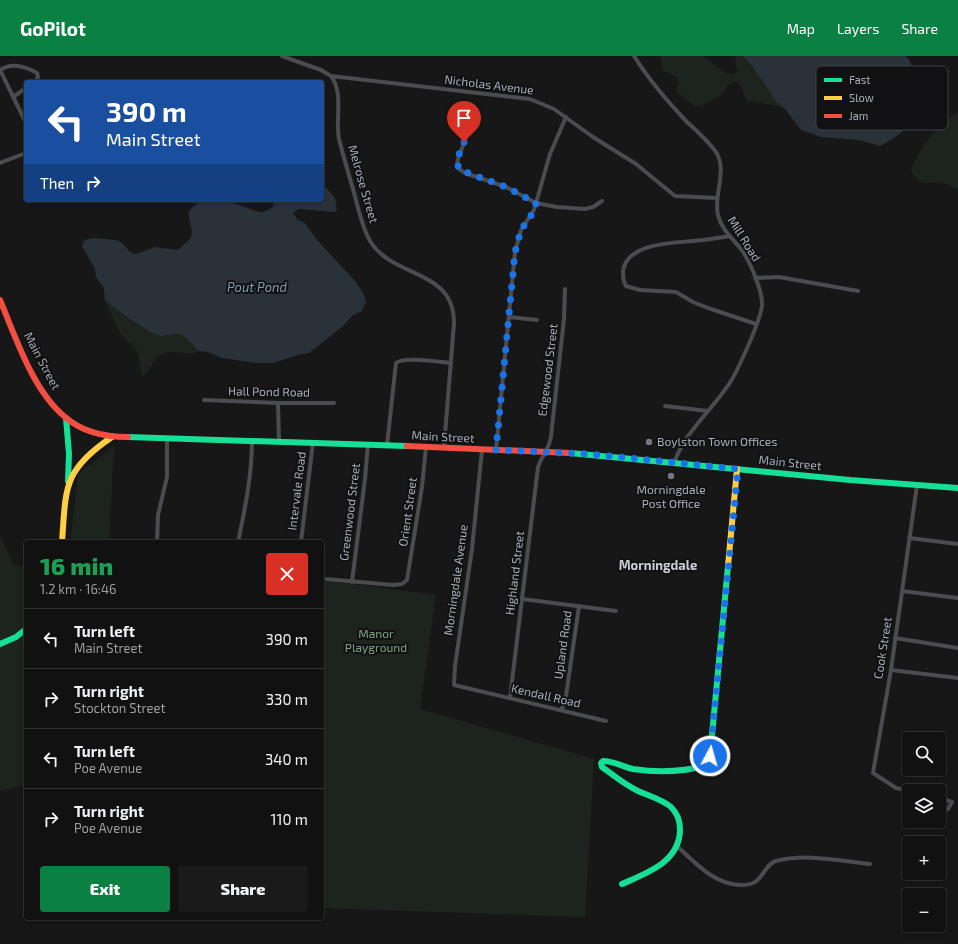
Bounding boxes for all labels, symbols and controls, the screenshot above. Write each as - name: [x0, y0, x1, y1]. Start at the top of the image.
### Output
- text: GoPilot: [20, 17, 86, 40]
- text: Map: [787, 20, 815, 37]
- text: Layers: [837, 20, 879, 37]
- text: Share: [901, 20, 938, 37]
- legend: [816, 66, 948, 130]
- street label: Nicholas Avenue: [444, 72, 535, 96]
- text: Fast: [849, 73, 871, 86]
- text: Slow: [849, 91, 874, 104]
- text: 390 m: [106, 94, 187, 128]
- icon: left: [40, 96, 92, 148]
- pin: [447, 101, 481, 142]
- icon: arrive: [453, 107, 475, 129]
- text: Jam: [849, 109, 868, 122]
- text: Main Street: [106, 128, 201, 150]
- street label: Melrose Street: [346, 143, 382, 225]
- icon: right: [82, 172, 104, 194]
- text: Then: [40, 174, 74, 192]
- street label: Mill Road: [725, 213, 764, 264]
- water label: Pout Pond: [227, 279, 288, 295]
- street label: Edgewood Street: [534, 322, 560, 417]
- street label: Main Street: [22, 329, 64, 392]
- street label: Hall Pond Road: [228, 383, 310, 399]
- street label: Main Street: [411, 427, 475, 445]
- place label: Boylston Town Offices: [657, 434, 777, 448]
- marker: Boylston Town Offices: [644, 437, 654, 447]
- street label: Intervale Road: [284, 451, 308, 531]
- street label: Main Street: [758, 452, 823, 472]
- street label: Greenwood Street: [336, 462, 362, 562]
- marker: Morningdale Post Office: [666, 471, 676, 481]
- street label: Orient Street: [395, 476, 419, 547]
- place label: Morningdale Post Office: [636, 482, 706, 510]
- street label: Morningdale Avenue: [440, 524, 470, 636]
- street label: Highland Street: [502, 530, 526, 616]
- text: 16 min: [40, 551, 113, 580]
- button: close: [266, 553, 308, 595]
- district label: Morningdale: [619, 557, 697, 573]
- text: 1.2 km · 16:46: [40, 581, 116, 597]
- street label: Upland Road: [550, 610, 574, 680]
- street label: Cook Street: [870, 615, 894, 680]
- text: Turn left: [74, 622, 135, 640]
- park label: Manor Playground: [345, 626, 407, 654]
- icon: left: [40, 628, 62, 650]
- text: 390 m: [266, 630, 308, 648]
- text: Main Street: [74, 640, 142, 656]
- street label: Kendall Road: [510, 680, 582, 710]
- text: Turn right: [74, 682, 144, 700]
- icon: right: [40, 688, 62, 710]
- text: 330 m: [266, 690, 308, 708]
- text: Stockton Street: [74, 700, 165, 716]
- map controls: [902, 732, 946, 932]
- button: search: [902, 732, 946, 776]
- position arrow: [689, 735, 731, 777]
- text: Turn left: [74, 742, 135, 760]
- icon: left: [40, 748, 62, 770]
- text: 340 m: [265, 750, 308, 768]
- text: Poe Avenue: [74, 760, 142, 776]
- button: layers: [902, 784, 946, 828]
- text: Turn right: [74, 802, 144, 820]
- icon: right: [40, 808, 62, 830]
- text: 110 m: [271, 810, 308, 828]
- text: Poe Avenue: [74, 820, 142, 836]
- button: +: [902, 836, 946, 880]
- button: Exit: [40, 866, 170, 912]
- button: Share: [178, 866, 308, 912]
- button: −: [902, 888, 946, 932]

